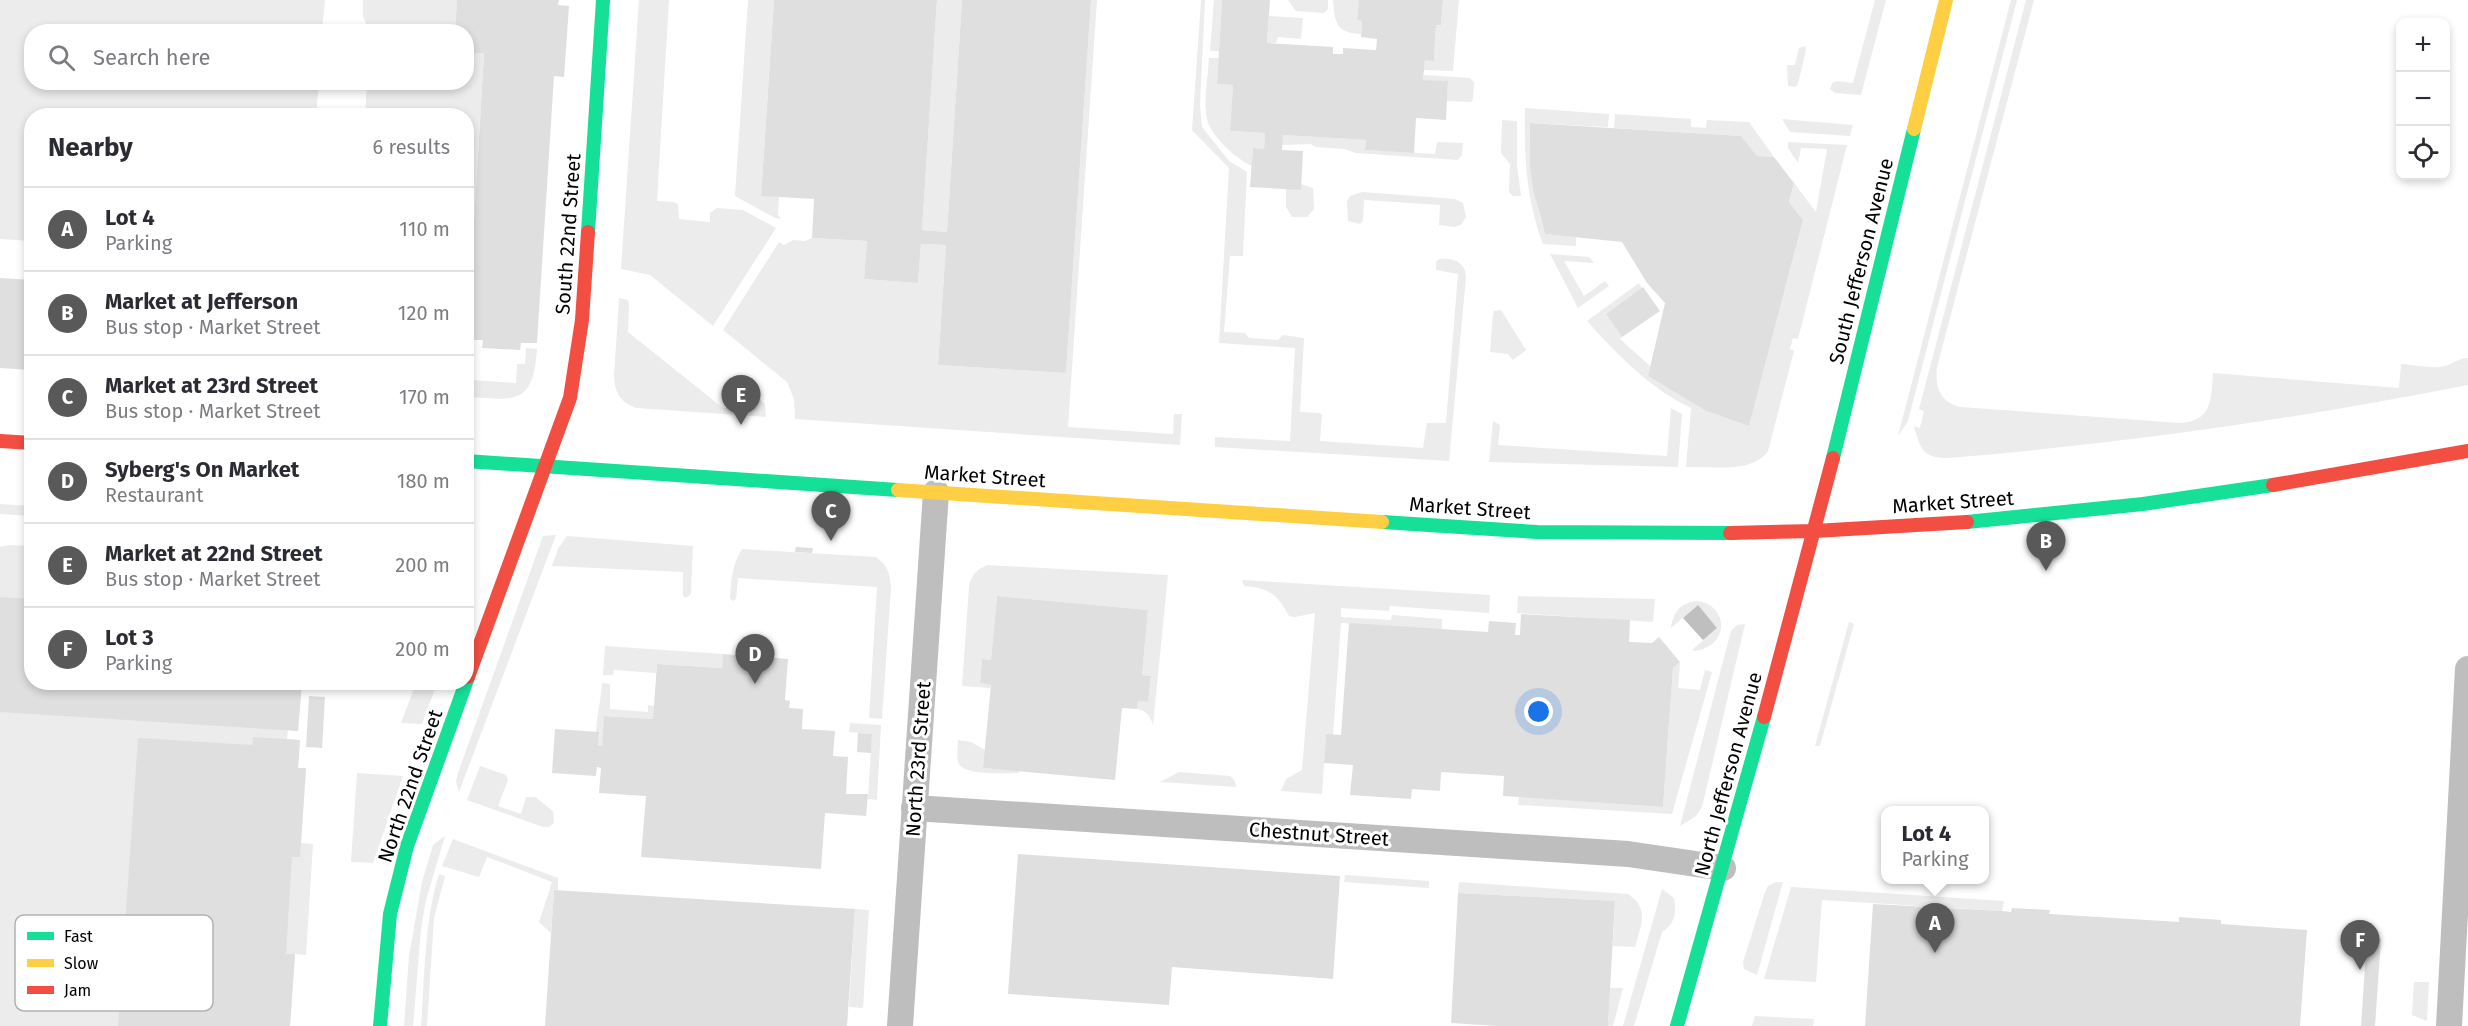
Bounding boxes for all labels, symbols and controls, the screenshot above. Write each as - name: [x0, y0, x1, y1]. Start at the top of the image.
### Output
- map controls: [2396, 18, 2450, 180]
- button: +: [2396, 18, 2450, 72]
- search box: [24, 24, 474, 90]
- icon: search: [45, 41, 78, 74]
- text: Search here: [93, 44, 211, 71]
- button: −: [2396, 72, 2450, 126]
- button: locate: [2396, 126, 2450, 180]
- text: Nearby: [48, 132, 133, 163]
- text: 6 results: [373, 135, 450, 159]
- street label: South 22nd Street: [550, 152, 586, 315]
- street label: South Jefferson Avenue: [1824, 156, 1898, 366]
- text: Lot 4: [105, 204, 155, 231]
- text: A: [62, 217, 73, 241]
- text: 110 m: [399, 217, 450, 241]
- text: Parking: [105, 231, 172, 255]
- text: Market at Jefferson: [105, 288, 298, 315]
- text: B: [61, 301, 74, 325]
- text: 120 m: [398, 301, 450, 325]
- text: Bus stop · Market Street: [105, 315, 321, 339]
- text: Market at 23rd Street: [105, 372, 318, 399]
- pin: E: [722, 376, 760, 425]
- text: C: [62, 385, 73, 409]
- text: 170 m: [399, 385, 450, 409]
- text: Bus stop · Market Street: [105, 399, 321, 423]
- text: Syberg's On Market: [105, 456, 299, 483]
- street label: Market Street: [923, 460, 1047, 492]
- text: D: [61, 469, 74, 493]
- text: 180 m: [397, 469, 450, 493]
- text: Restaurant: [105, 483, 203, 507]
- street label: Market Street: [1891, 486, 2015, 518]
- pin: C: [812, 492, 850, 541]
- street label: Market Street: [1408, 492, 1532, 524]
- pin: B: [2026, 522, 2066, 571]
- text: Market at 22nd Street: [105, 540, 323, 567]
- text: E: [62, 553, 73, 577]
- text: 200 m: [395, 553, 450, 577]
- text: Bus stop · Market Street: [105, 567, 321, 591]
- text: Lot 3: [105, 624, 154, 651]
- pin: D: [736, 634, 774, 684]
- text: F: [63, 637, 72, 661]
- text: 200 m: [395, 637, 450, 661]
- text: Parking: [105, 651, 172, 675]
- street label: North Jefferson Avenue: [1689, 669, 1767, 879]
- street label: North 23rd Street: [901, 680, 935, 838]
- your location: [1524, 697, 1553, 726]
- street label: North 22nd Street: [373, 706, 448, 866]
- popup: [1881, 806, 1989, 884]
- street label: Chestnut Street: [1248, 817, 1391, 851]
- text: Lot 4: [1901, 820, 1951, 847]
- text: Parking: [1901, 847, 1969, 871]
- pin: A: [1916, 904, 1954, 953]
- legend: [15, 915, 213, 1011]
- pin: F: [2340, 920, 2380, 970]
- text: Fast: [64, 927, 93, 946]
- text: Slow: [64, 954, 99, 973]
- text: Jam: [64, 981, 91, 1000]

